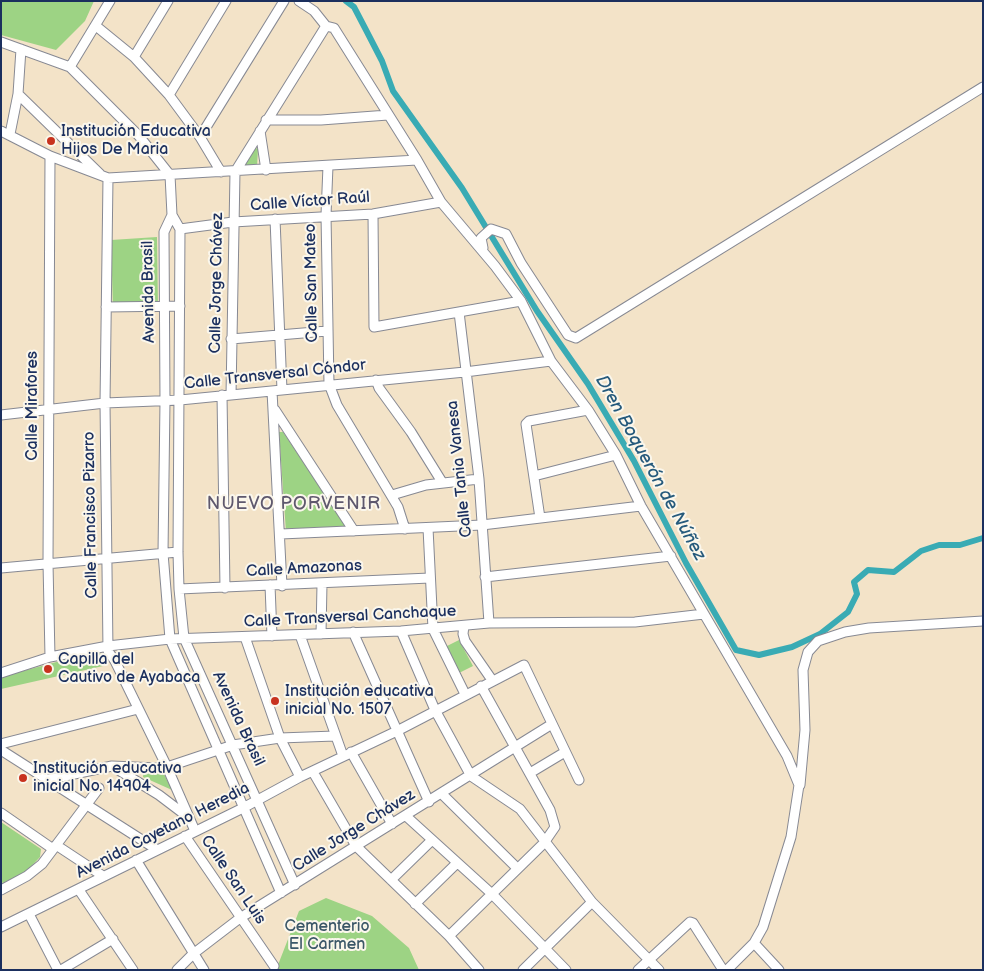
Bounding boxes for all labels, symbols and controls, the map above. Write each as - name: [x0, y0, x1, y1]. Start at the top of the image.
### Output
- place label: Institución Educativa Hijos De Maria: [61, 122, 211, 160]
- marker: Institución Educativa Hijos De Maria: [45, 135, 57, 147]
- street label: Calle Víctor Raúl: [250, 188, 370, 216]
- street label: Calle Jorge Chávez: [206, 212, 228, 354]
- street label: Calle San Mateo: [301, 223, 323, 343]
- street label: Avenida Brasil: [139, 241, 159, 343]
- street label: Calle Mirafores: [23, 351, 43, 461]
- street label: Calle Transversal Cóndor: [183, 356, 367, 394]
- water label: Dren Boquerón de Núñez: [590, 372, 710, 564]
- street label: Calle Tania Vanesa: [443, 400, 477, 538]
- street label: Calle Francisco Pizarro: [80, 431, 102, 599]
- district label: NUEVO PORVENIR: [205, 493, 383, 515]
- street label: Calle Amazonas: [246, 556, 362, 582]
- street label: Calle Transversal Canchaque: [243, 602, 457, 632]
- place label: Capilla del Cautivo de Ayabaca: [58, 650, 200, 688]
- marker: Capilla del Cautivo de Ayabaca: [42, 663, 54, 675]
- street label: Avenida Brasil: [208, 669, 268, 769]
- place label: Institución educativa inicial No. 1507: [285, 682, 434, 720]
- marker: Institución educativa inicial No. 1507: [269, 695, 281, 707]
- place label: Institución educativa inicial No. 14904: [33, 759, 182, 797]
- marker: Institución educativa inicial No. 14904: [17, 772, 29, 784]
- street label: Avenida Cayetano Heredia: [73, 779, 253, 883]
- street label: Calle Jorge Chávez: [289, 786, 419, 876]
- street label: Calle San Luis: [196, 832, 270, 928]
- park label: Cementerio El Carmen: [284, 917, 370, 955]

